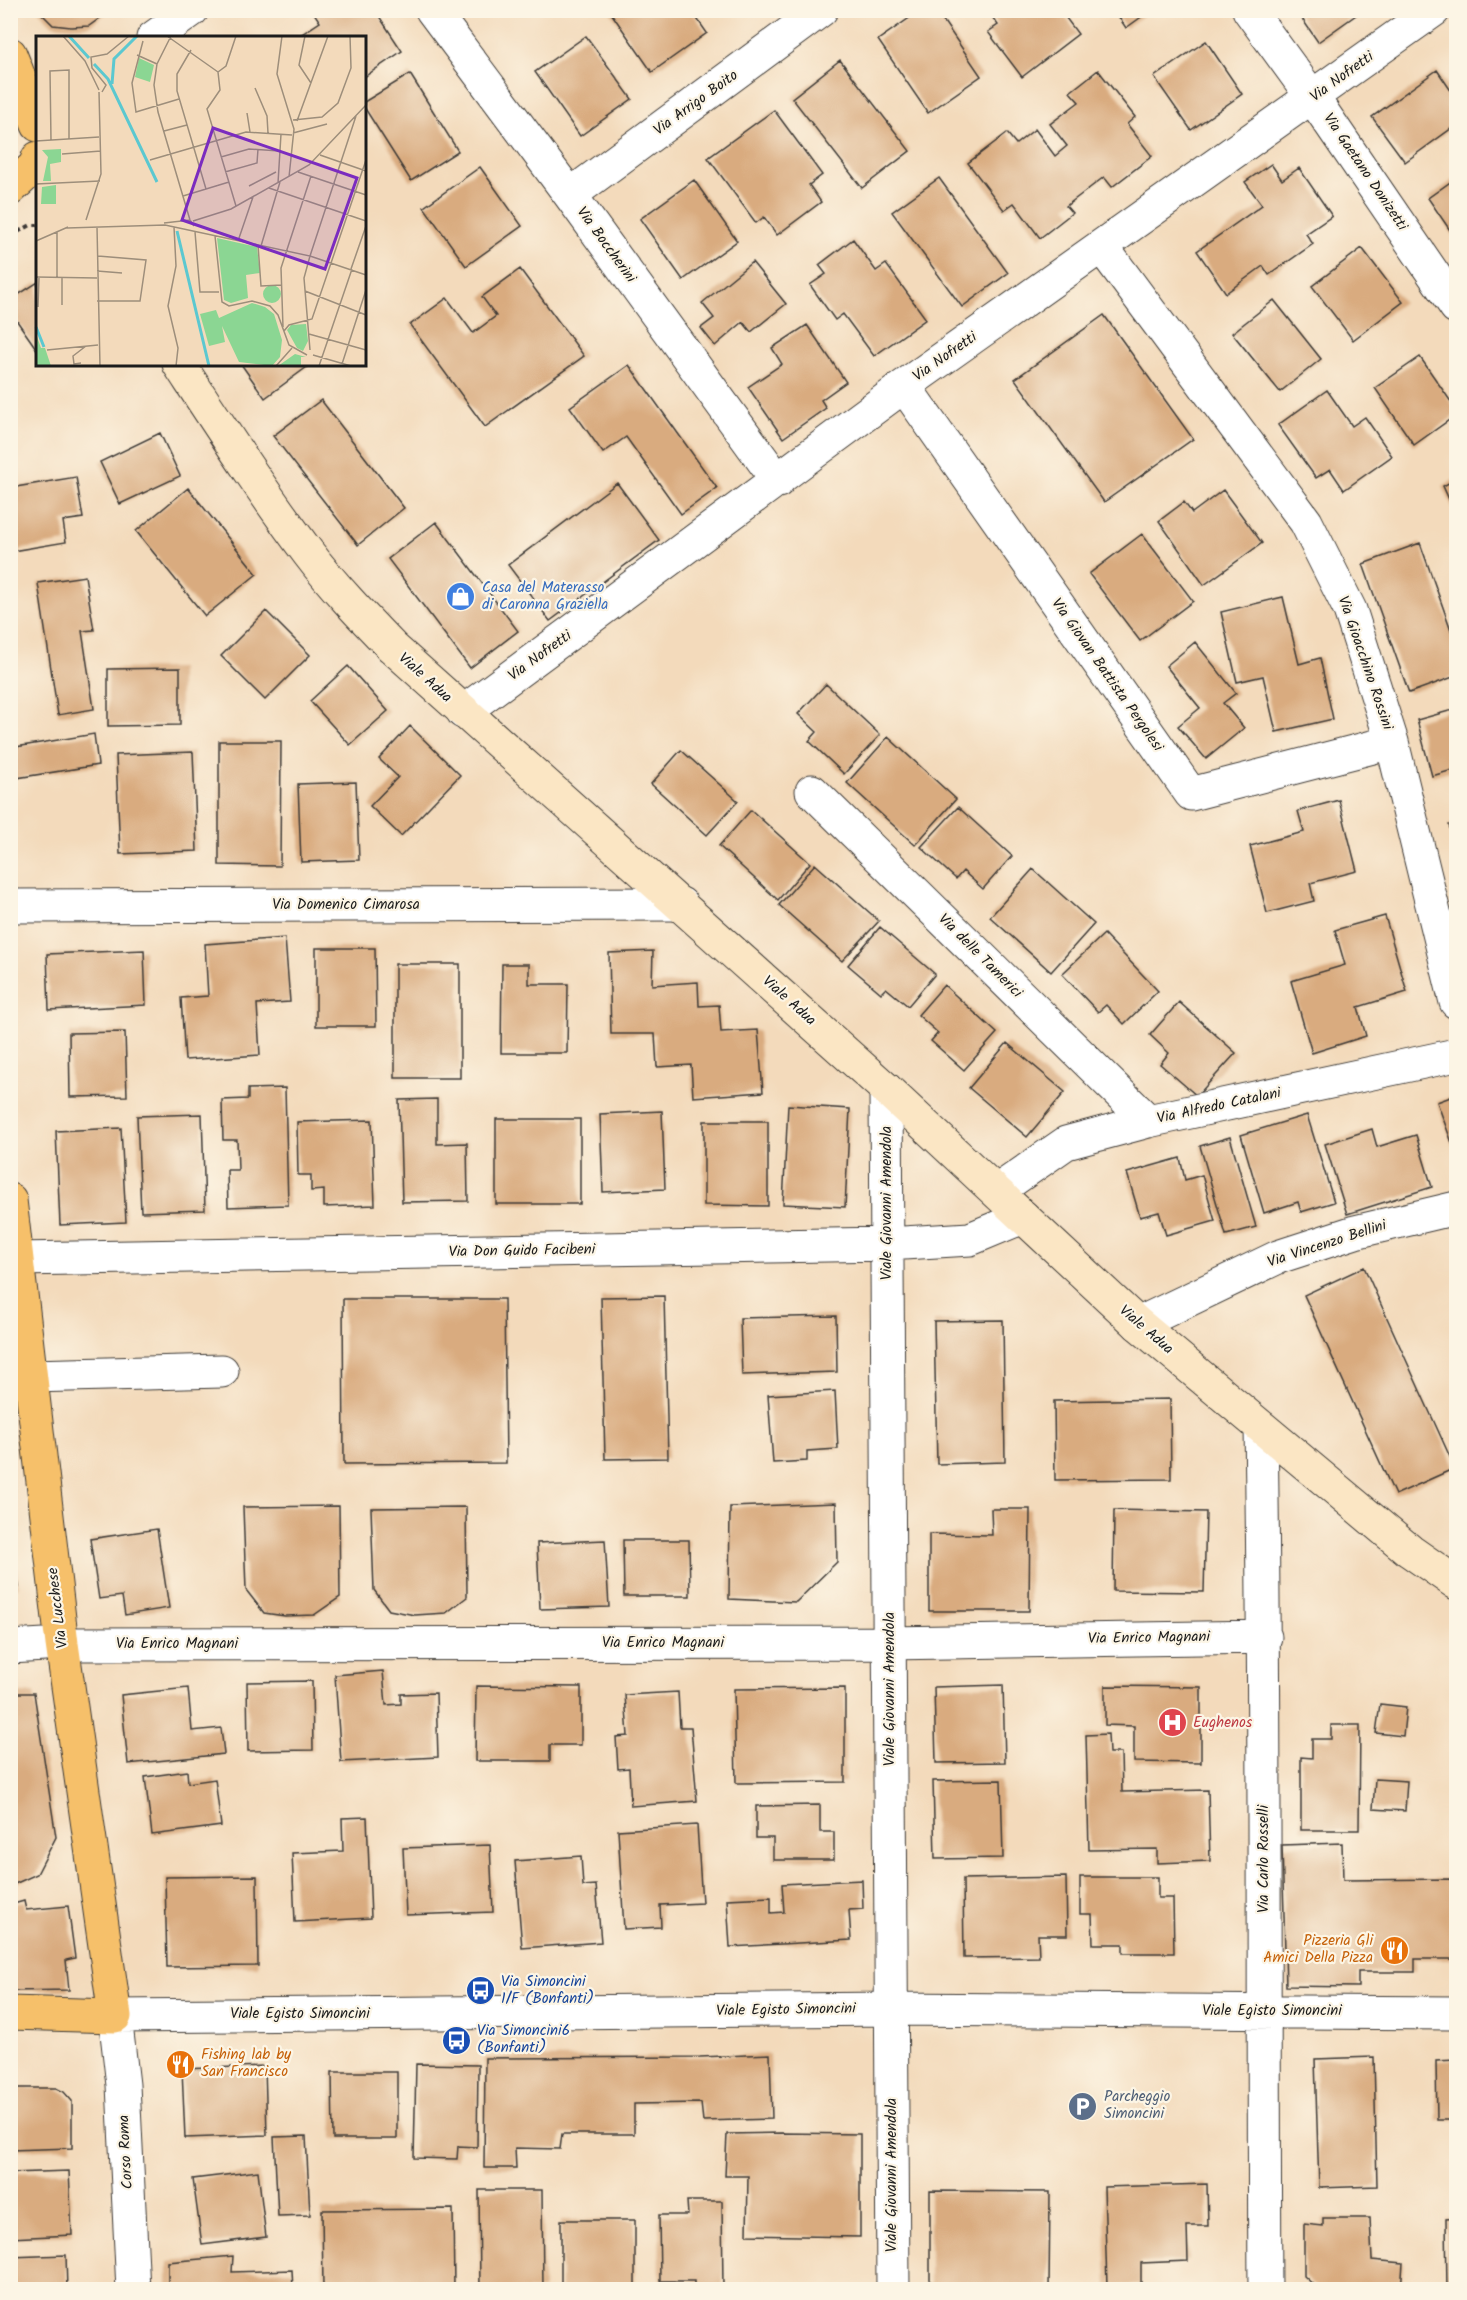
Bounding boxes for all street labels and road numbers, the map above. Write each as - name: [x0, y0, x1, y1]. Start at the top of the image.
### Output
- street label: Via Nofretti: [1305, 45, 1380, 108]
- street label: Via Arrigo Boito: [649, 64, 744, 142]
- street label: Via Gaetano Donizetti: [1317, 108, 1414, 237]
- street label: Via Boccherini: [570, 202, 643, 289]
- street label: Via Nofretti: [908, 325, 983, 388]
- street label: Via Giovan Battista Pergolesi: [1045, 593, 1170, 758]
- street label: Via Gioacchino Rossini: [1331, 593, 1400, 735]
- street label: Via Nofretti: [503, 624, 578, 687]
- street label: Viale Adua: [392, 647, 458, 709]
- street label: Via Domenico Cimarosa: [272, 893, 420, 917]
- street label: Via delle Tamerici: [932, 908, 1029, 1005]
- street label: Viale Adua: [756, 970, 822, 1032]
- street label: Via Alfredo Catalani: [1155, 1081, 1285, 1131]
- street label: Viale Giovanni Amendola: [875, 1126, 899, 1280]
- street label: Via Vincenzo Bellini: [1264, 1213, 1391, 1275]
- street label: Via Don Guido Facibeni: [448, 1238, 597, 1264]
- street label: Viale Adua: [1113, 1299, 1179, 1361]
- street label: Via Lucchese: [41, 1566, 75, 1650]
- street label: Viale Giovanni Amendola: [878, 1612, 902, 1766]
- street label: Via Enrico Magnani: [1088, 1625, 1212, 1651]
- street label: Via Enrico Magnani: [602, 1631, 725, 1655]
- street label: Via Enrico Magnani: [116, 1632, 239, 1656]
- street label: Via Carlo Rosselli: [1252, 1804, 1276, 1913]
- street label: Viale Egisto Simoncini: [716, 1997, 857, 2023]
- street label: Viale Egisto Simoncini: [1202, 1999, 1343, 2023]
- street label: Viale Egisto Simoncini: [230, 2002, 371, 2026]
- street label: Viale Giovanni Amendola: [880, 2098, 904, 2252]
- street label: Corso Roma: [112, 2114, 140, 2190]

